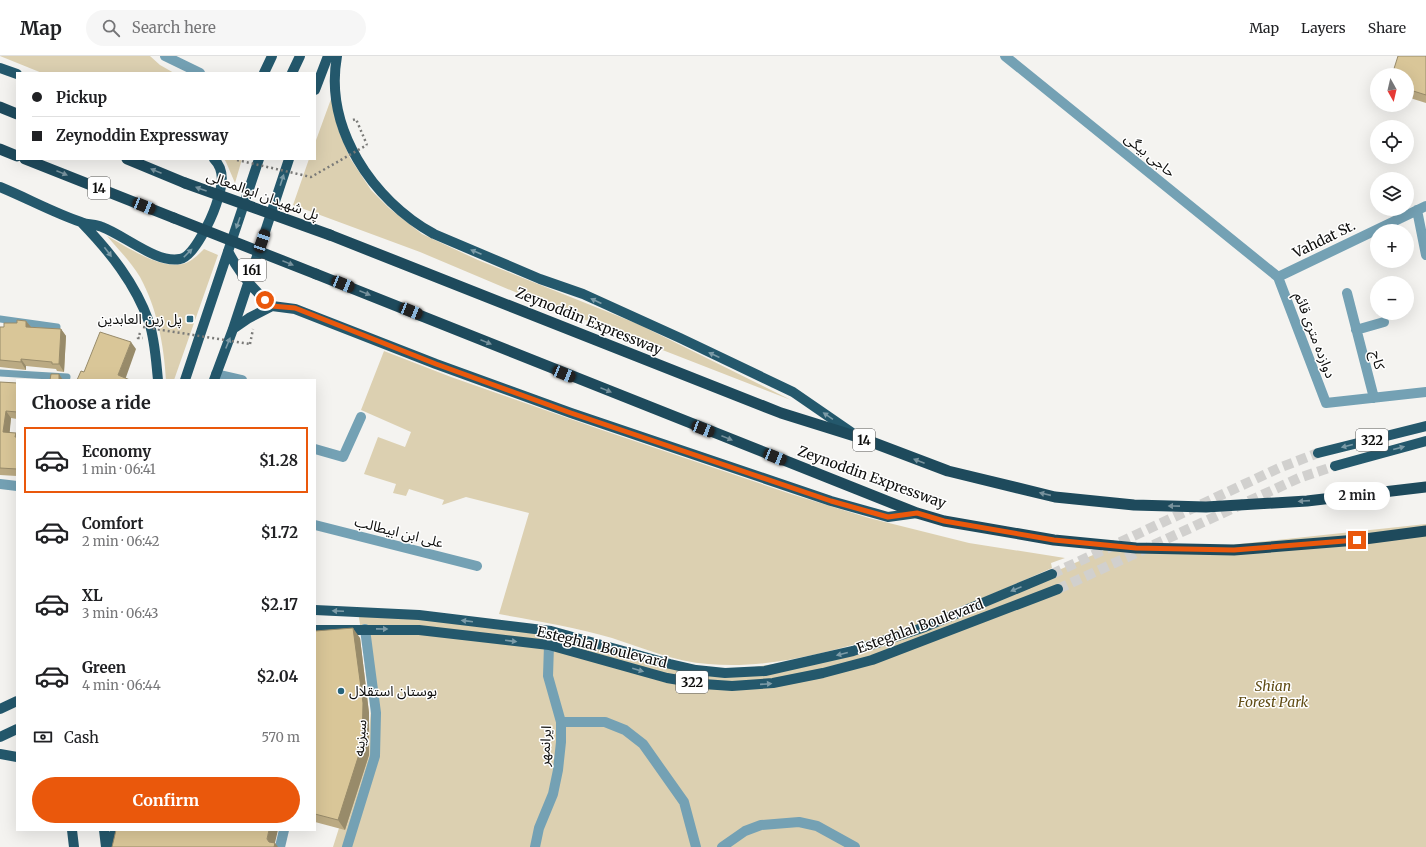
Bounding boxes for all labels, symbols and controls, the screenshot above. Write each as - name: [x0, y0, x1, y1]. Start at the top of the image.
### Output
- search box: [86, 10, 366, 46]
- text: Map: [20, 16, 62, 40]
- icon: search: [100, 17, 122, 39]
- text: Search here: [132, 18, 216, 37]
- text: Map: [1249, 19, 1279, 37]
- text: Layers: [1301, 19, 1346, 37]
- text: Share: [1368, 19, 1406, 37]
- north arrow: [1370, 68, 1414, 112]
- map controls: [1370, 68, 1414, 320]
- text: Pickup: [56, 88, 107, 107]
- button: locate: [1370, 120, 1414, 164]
- text: Zeynoddin Expressway: [56, 126, 228, 145]
- street label: حاجی بیگی: [1121, 129, 1179, 181]
- street label: پل شهیدان ابوالمعالی: [204, 166, 322, 225]
- one-way arrow: [151, 168, 162, 174]
- one-way arrow: [56, 171, 68, 177]
- button: layers: [1370, 172, 1414, 216]
- one-way arrow: [279, 174, 285, 186]
- road number: 14: [88, 177, 110, 199]
- one-way arrow: [195, 185, 207, 191]
- car: [131, 196, 157, 216]
- street label: Vahdat St.: [1289, 216, 1358, 262]
- one-way arrow: [234, 217, 240, 229]
- button: +: [1370, 224, 1414, 268]
- car: [252, 228, 272, 254]
- one-way arrow: [104, 246, 112, 257]
- one-way arrow: [183, 248, 193, 258]
- one-way arrow: [469, 248, 481, 254]
- road number: 161: [238, 259, 266, 281]
- one-way arrow: [282, 260, 294, 266]
- car: [330, 274, 356, 294]
- button: −: [1370, 276, 1414, 320]
- street label: Zeynoddin Expressway: [513, 283, 666, 359]
- street label: دوازده متری قائم: [1288, 289, 1340, 382]
- route start: [256, 291, 274, 309]
- one-way arrow: [360, 291, 372, 297]
- one-way arrow: [590, 297, 602, 304]
- car: [398, 301, 424, 321]
- place label: پل زین العابدین: [98, 310, 182, 329]
- marker: پل زین العابدین: [185, 314, 195, 324]
- one-way arrow: [225, 337, 231, 349]
- one-way arrow: [480, 339, 491, 345]
- street label: کاج: [1365, 349, 1389, 372]
- one-way arrow: [709, 352, 720, 358]
- car: [551, 364, 577, 384]
- one-way arrow: [601, 388, 613, 394]
- text: Choose a ride: [32, 391, 151, 414]
- one-way arrow: [823, 412, 833, 420]
- car: [690, 419, 716, 439]
- road number: 14: [853, 429, 875, 451]
- road number: 322: [1356, 429, 1388, 451]
- one-way arrow: [722, 436, 734, 442]
- icon: car: [34, 442, 70, 478]
- text: Economy: [82, 442, 151, 461]
- street label: Zeynoddin Expressway: [795, 442, 950, 513]
- one-way arrow: [1341, 443, 1354, 449]
- one-way arrow: [1394, 445, 1406, 451]
- car: [762, 447, 788, 467]
- text: $1.28: [259, 451, 298, 470]
- one-way arrow: [913, 457, 925, 463]
- text: 1 min · 06:41: [82, 461, 156, 478]
- callout: 2 min: [1324, 482, 1390, 510]
- text: 2 min: [1338, 487, 1376, 504]
- one-way arrow: [1039, 491, 1051, 497]
- one-way arrow: [1298, 497, 1310, 504]
- one-way arrow: [1167, 503, 1180, 509]
- street label: علی ابن ابیطالب: [353, 512, 445, 552]
- icon: car: [34, 514, 70, 550]
- text: Comfort: [82, 514, 143, 533]
- text: $1.72: [261, 523, 298, 542]
- route end: [1348, 531, 1366, 549]
- text: 2 min · 06:42: [82, 533, 160, 550]
- icon: car: [34, 586, 70, 622]
- text: XL: [82, 586, 103, 605]
- one-way arrow: [1010, 586, 1021, 592]
- street label: Esteghlal Boulevard: [854, 594, 986, 657]
- text: $2.17: [260, 595, 298, 614]
- text: 3 min · 06:43: [82, 605, 159, 622]
- one-way arrow: [332, 607, 344, 614]
- one-way arrow: [461, 618, 473, 624]
- street label: Esteghlal Boulevard: [535, 622, 670, 672]
- one-way arrow: [376, 626, 389, 632]
- one-way arrow: [505, 638, 517, 644]
- one-way arrow: [835, 651, 847, 657]
- icon: car: [34, 658, 70, 694]
- text: Green: [82, 658, 126, 677]
- text: $2.04: [256, 667, 298, 686]
- one-way arrow: [632, 667, 644, 673]
- road number: 322: [676, 671, 708, 693]
- text: 4 min · 06:44: [82, 677, 161, 694]
- park label: Shian Forest Park: [1237, 677, 1309, 711]
- one-way arrow: [760, 680, 772, 687]
- place label: بوستان استقلال: [349, 682, 437, 700]
- marker: بوستان استقلال: [336, 686, 346, 696]
- street label: سبزینه: [349, 719, 371, 757]
- street label: ایرانمهر: [535, 725, 555, 768]
- icon: cash: [32, 726, 54, 748]
- text: Cash: [64, 728, 99, 747]
- text: 570 m: [262, 729, 300, 746]
- button: Confirm: [32, 777, 300, 823]

